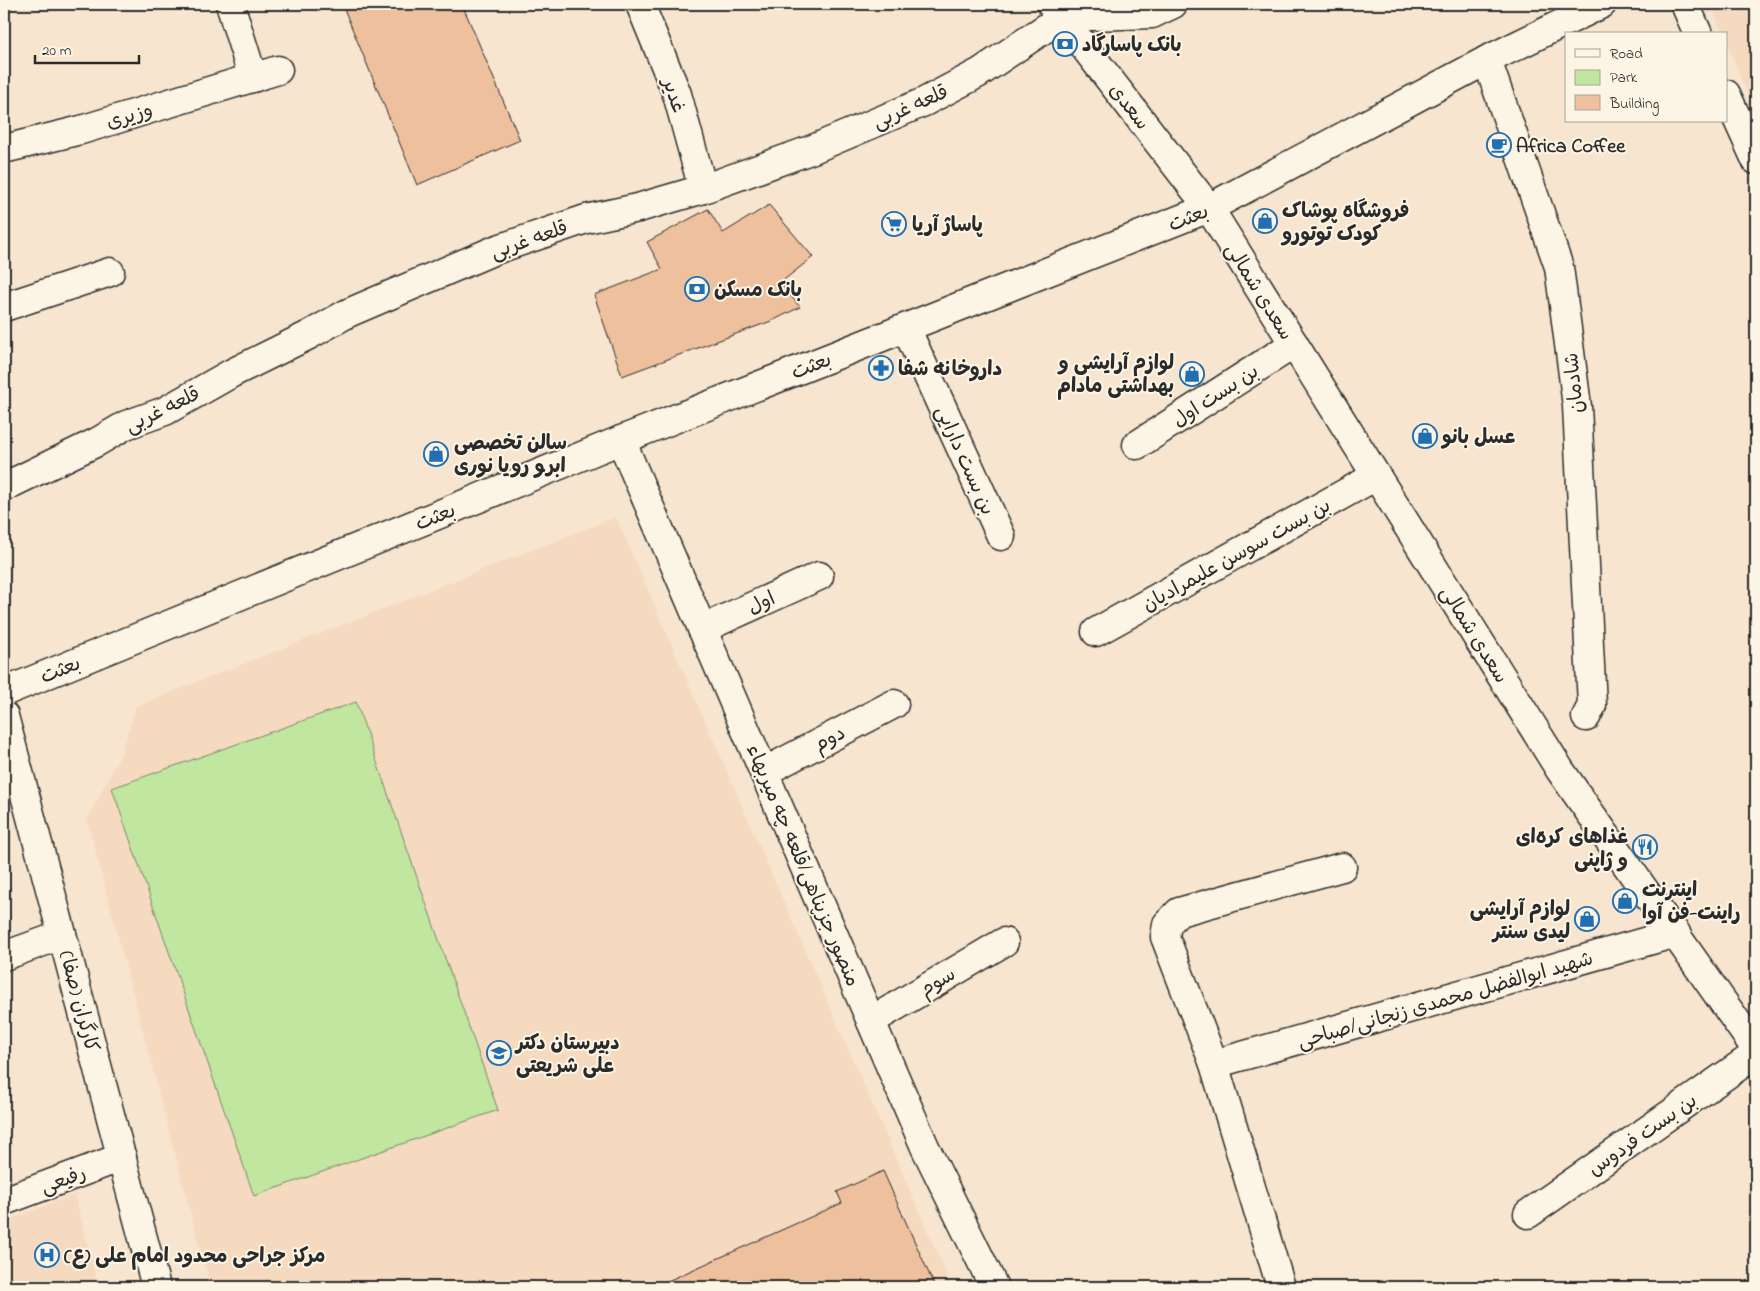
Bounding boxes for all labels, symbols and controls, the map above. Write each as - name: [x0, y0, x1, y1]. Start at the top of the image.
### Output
- bank icon: بانک پاسارگاد: [1052, 31, 1078, 57]
- scale bar: [35, 32, 139, 64]
- place label: بانک پاسارگاد: [1082, 32, 1182, 61]
- legend: [1565, 32, 1728, 122]
- text: 20 m: [42, 40, 72, 62]
- text: Road: [1610, 43, 1643, 65]
- text: Park: [1610, 67, 1638, 89]
- street label: غدیر: [653, 73, 692, 117]
- street label: سعدی: [1101, 78, 1155, 137]
- street label: قلعه غربی: [868, 79, 954, 138]
- text: Building: [1609, 93, 1659, 116]
- street label: وزیری: [103, 97, 157, 138]
- cafe icon: Africa Coffee: [1486, 132, 1512, 158]
- place label: Africa Coffee: [1516, 133, 1626, 162]
- street label: بعثت: [1164, 198, 1214, 241]
- place label: فروشگاه پوشاک کودک توتورو: [1280, 198, 1409, 250]
- shop icon: فروشگاه پوشاک کودک توتورو: [1252, 208, 1278, 234]
- supermarket icon: پاساژ آریا: [881, 211, 907, 237]
- place label: پاساژ آریا: [912, 212, 983, 241]
- street label: قلعه غربی: [487, 215, 572, 268]
- street label: سعدی شمالی: [1216, 238, 1299, 347]
- bank icon: بانک مسکن: [684, 276, 710, 302]
- place label: بانک مسکن: [714, 277, 802, 306]
- street label: بعثت: [787, 346, 836, 388]
- place label: لوازم آرایشی و بهداشتی مادام: [1057, 350, 1174, 402]
- street label: شادمان: [1558, 351, 1593, 414]
- pharmacy icon: داروخانه شفا: [868, 355, 894, 381]
- place label: داروخانه شفا: [898, 356, 1002, 385]
- street label: بن بست اول: [1167, 358, 1265, 436]
- shop icon: لوازم آرایشی و بهداشتی مادام: [1179, 361, 1205, 387]
- street label: قلعه غربی: [121, 381, 205, 442]
- street label: بن بست دارایی: [927, 402, 1001, 520]
- shop icon: عسل بانو: [1412, 423, 1438, 449]
- place label: عسل بانو: [1440, 424, 1515, 453]
- place label: سالن تخصصی ابرو رویا نوری: [454, 430, 567, 482]
- shop icon: سالن تخصصی ابرو رویا نوری: [423, 441, 449, 467]
- street label: بن بست سوسن علیمرادیان: [1138, 492, 1337, 620]
- street label: بعثت: [411, 497, 461, 540]
- street label: سعدی شمالی: [1431, 581, 1514, 690]
- street label: اول: [743, 585, 781, 623]
- street label: بعثت: [36, 650, 86, 693]
- street label: دوم: [809, 720, 851, 761]
- street label: منصور جزپناهی/قلعه چه میربهاء: [737, 740, 866, 992]
- place label: غذاهای کره‌ای و ژاپنی: [1516, 824, 1628, 876]
- restaurant icon: غذاهای کره‌ای و ژاپنی: [1632, 834, 1658, 860]
- place label: اینترنت راینت-فن آوا: [1642, 877, 1740, 929]
- shop icon: اینترنت راینت-فن آوا: [1612, 888, 1638, 914]
- place label: لوازم آرایشی لیدی سنتر: [1470, 896, 1570, 948]
- shop icon: لوازم آرایشی لیدی سنتر: [1574, 906, 1600, 932]
- street label: شهید ابوالفضل محمدی زنجانی/صباحی: [1295, 945, 1597, 1058]
- street label: کارگران (صفا): [50, 948, 105, 1056]
- street label: سوم: [915, 961, 962, 1005]
- place label: دبیرستان دکتر علی شریعتی: [514, 1030, 620, 1082]
- school or university icon: دبیرستان دکتر علی شریعتی: [486, 1040, 512, 1066]
- street label: بن بست فردوس: [1583, 1088, 1704, 1185]
- street label: رفیعی: [37, 1160, 91, 1203]
- hospital icon: مرکز جراحی محدود امام علی (ع): [34, 1242, 60, 1268]
- place label: مرکز جراحی محدود امام علی (ع): [64, 1243, 325, 1272]

